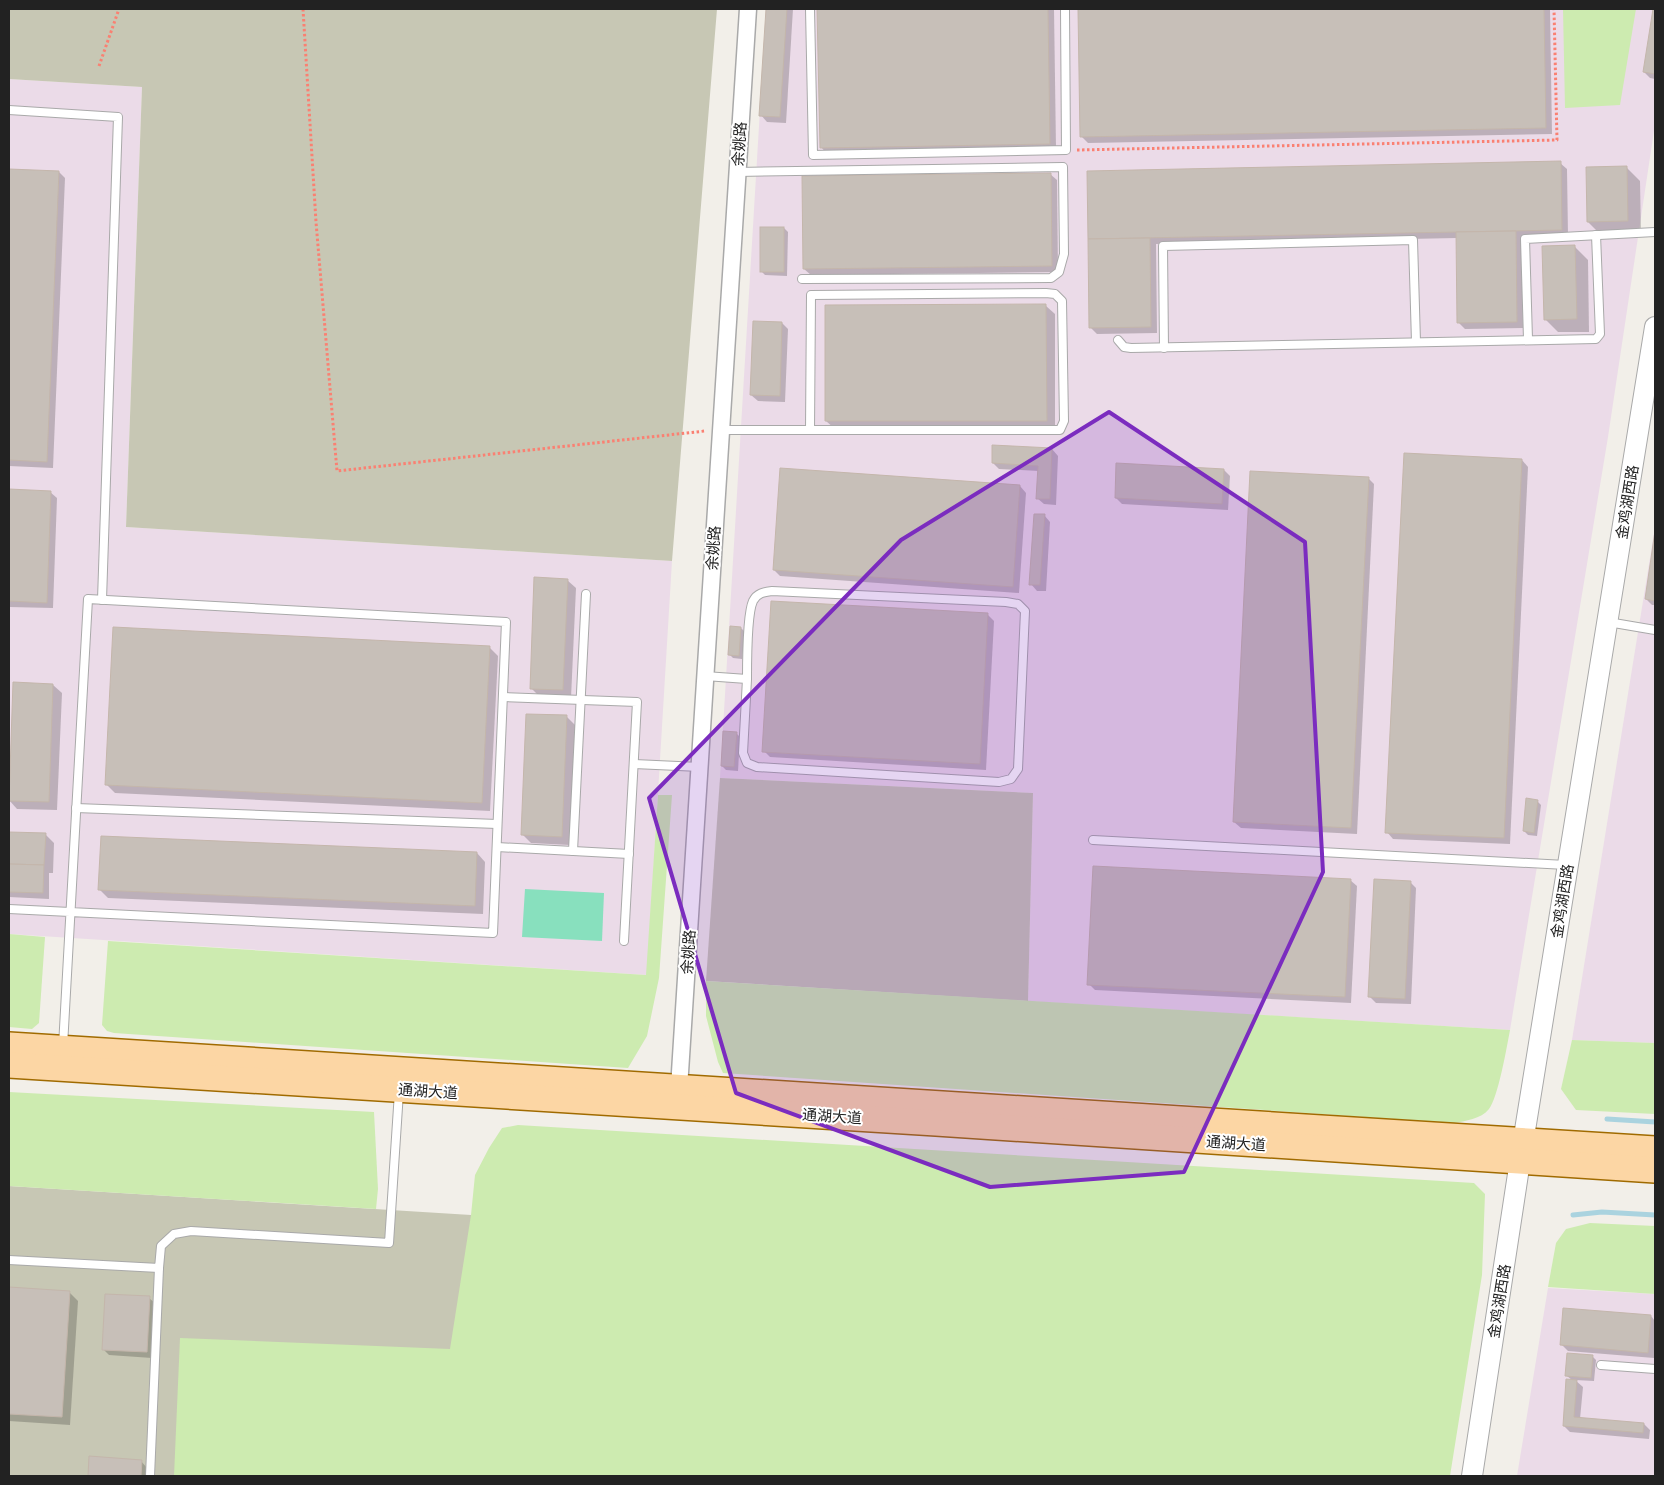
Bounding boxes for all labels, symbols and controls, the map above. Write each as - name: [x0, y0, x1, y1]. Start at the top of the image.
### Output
- street label: 余姚路: [727, 121, 751, 167]
- street label: 金鸡湖西路: [1611, 463, 1643, 541]
- street label: 余姚路: [701, 525, 725, 571]
- street label: 金鸡湖西路: [1546, 862, 1578, 940]
- street label: 余姚路: [676, 929, 700, 975]
- street label: 通湖大道: [397, 1078, 459, 1104]
- street label: 通湖大道: [801, 1103, 863, 1129]
- street label: 通湖大道: [1205, 1130, 1267, 1156]
- street label: 金鸡湖西路: [1483, 1262, 1515, 1340]

